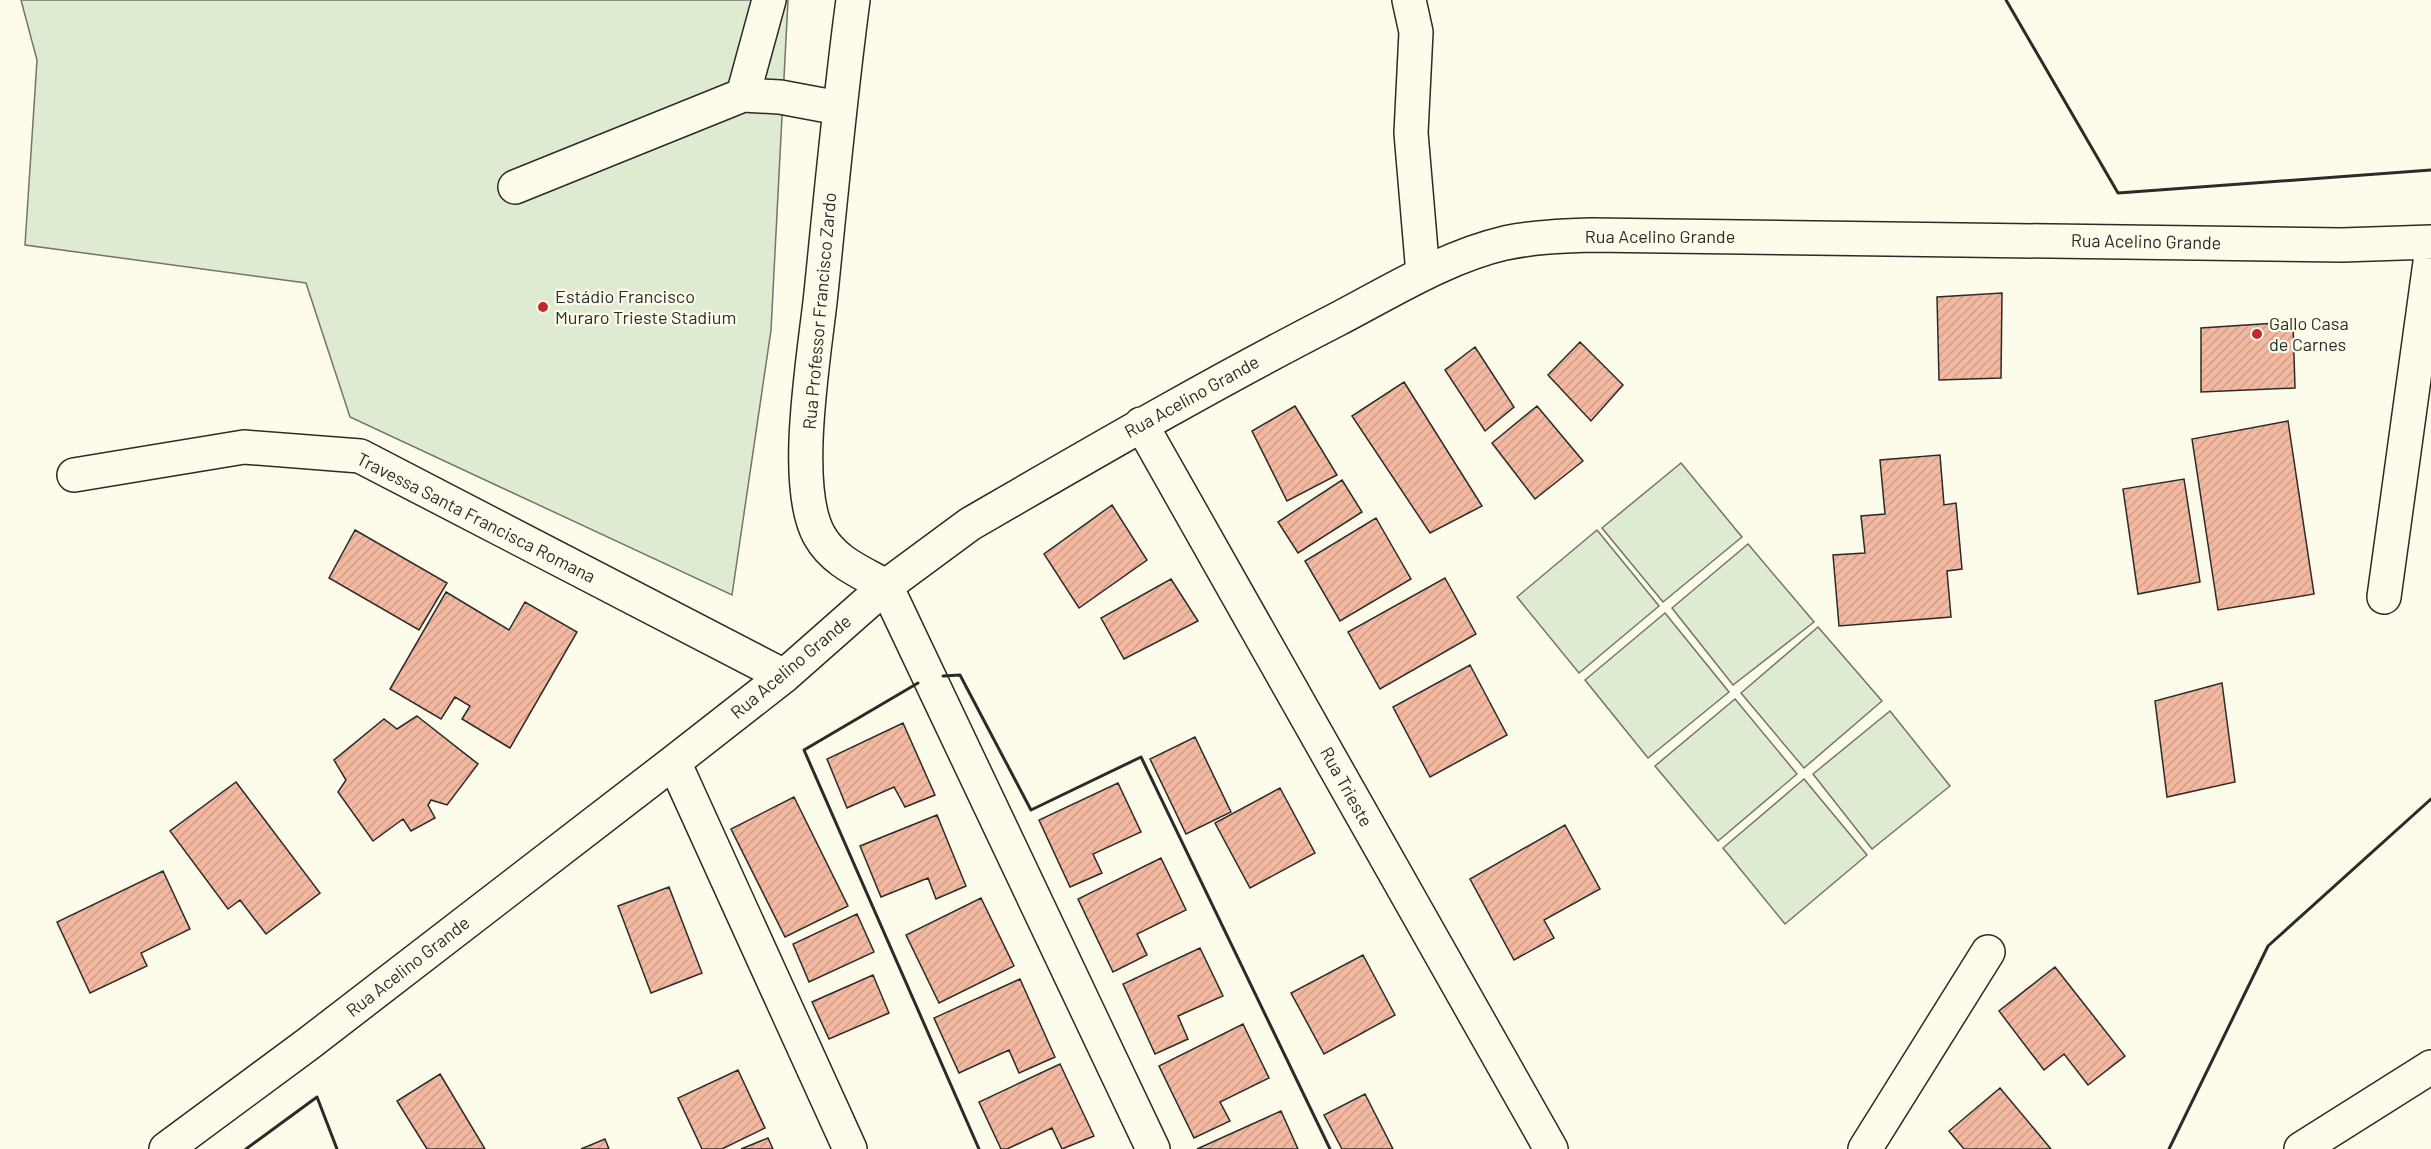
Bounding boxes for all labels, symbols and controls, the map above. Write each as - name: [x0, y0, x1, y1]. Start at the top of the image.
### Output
- street label: Rua Professor Francisco Zardo: [798, 191, 840, 430]
- street label: Rua Acelino Grande: [1585, 225, 1735, 247]
- street label: Rua Acelino Grande: [2071, 229, 2221, 253]
- place label: Estádio Francisco Muraro Trieste Stadium: [555, 285, 736, 328]
- marker: Estádio Francisco Muraro Trieste Stadium: [536, 300, 550, 314]
- place label: Gallo Casa de Carnes: [2269, 312, 2349, 355]
- marker: Gallo Casa de Carnes: [2250, 327, 2264, 341]
- street label: Rua Acelino Grande: [1120, 350, 1263, 442]
- street label: Travessa Santa Francisca Romana: [353, 447, 599, 587]
- street label: Rua Acelino Grande: [726, 609, 855, 723]
- street label: Rua Trieste: [1316, 743, 1378, 830]
- street label: Rua Acelino Grande: [341, 911, 473, 1021]

